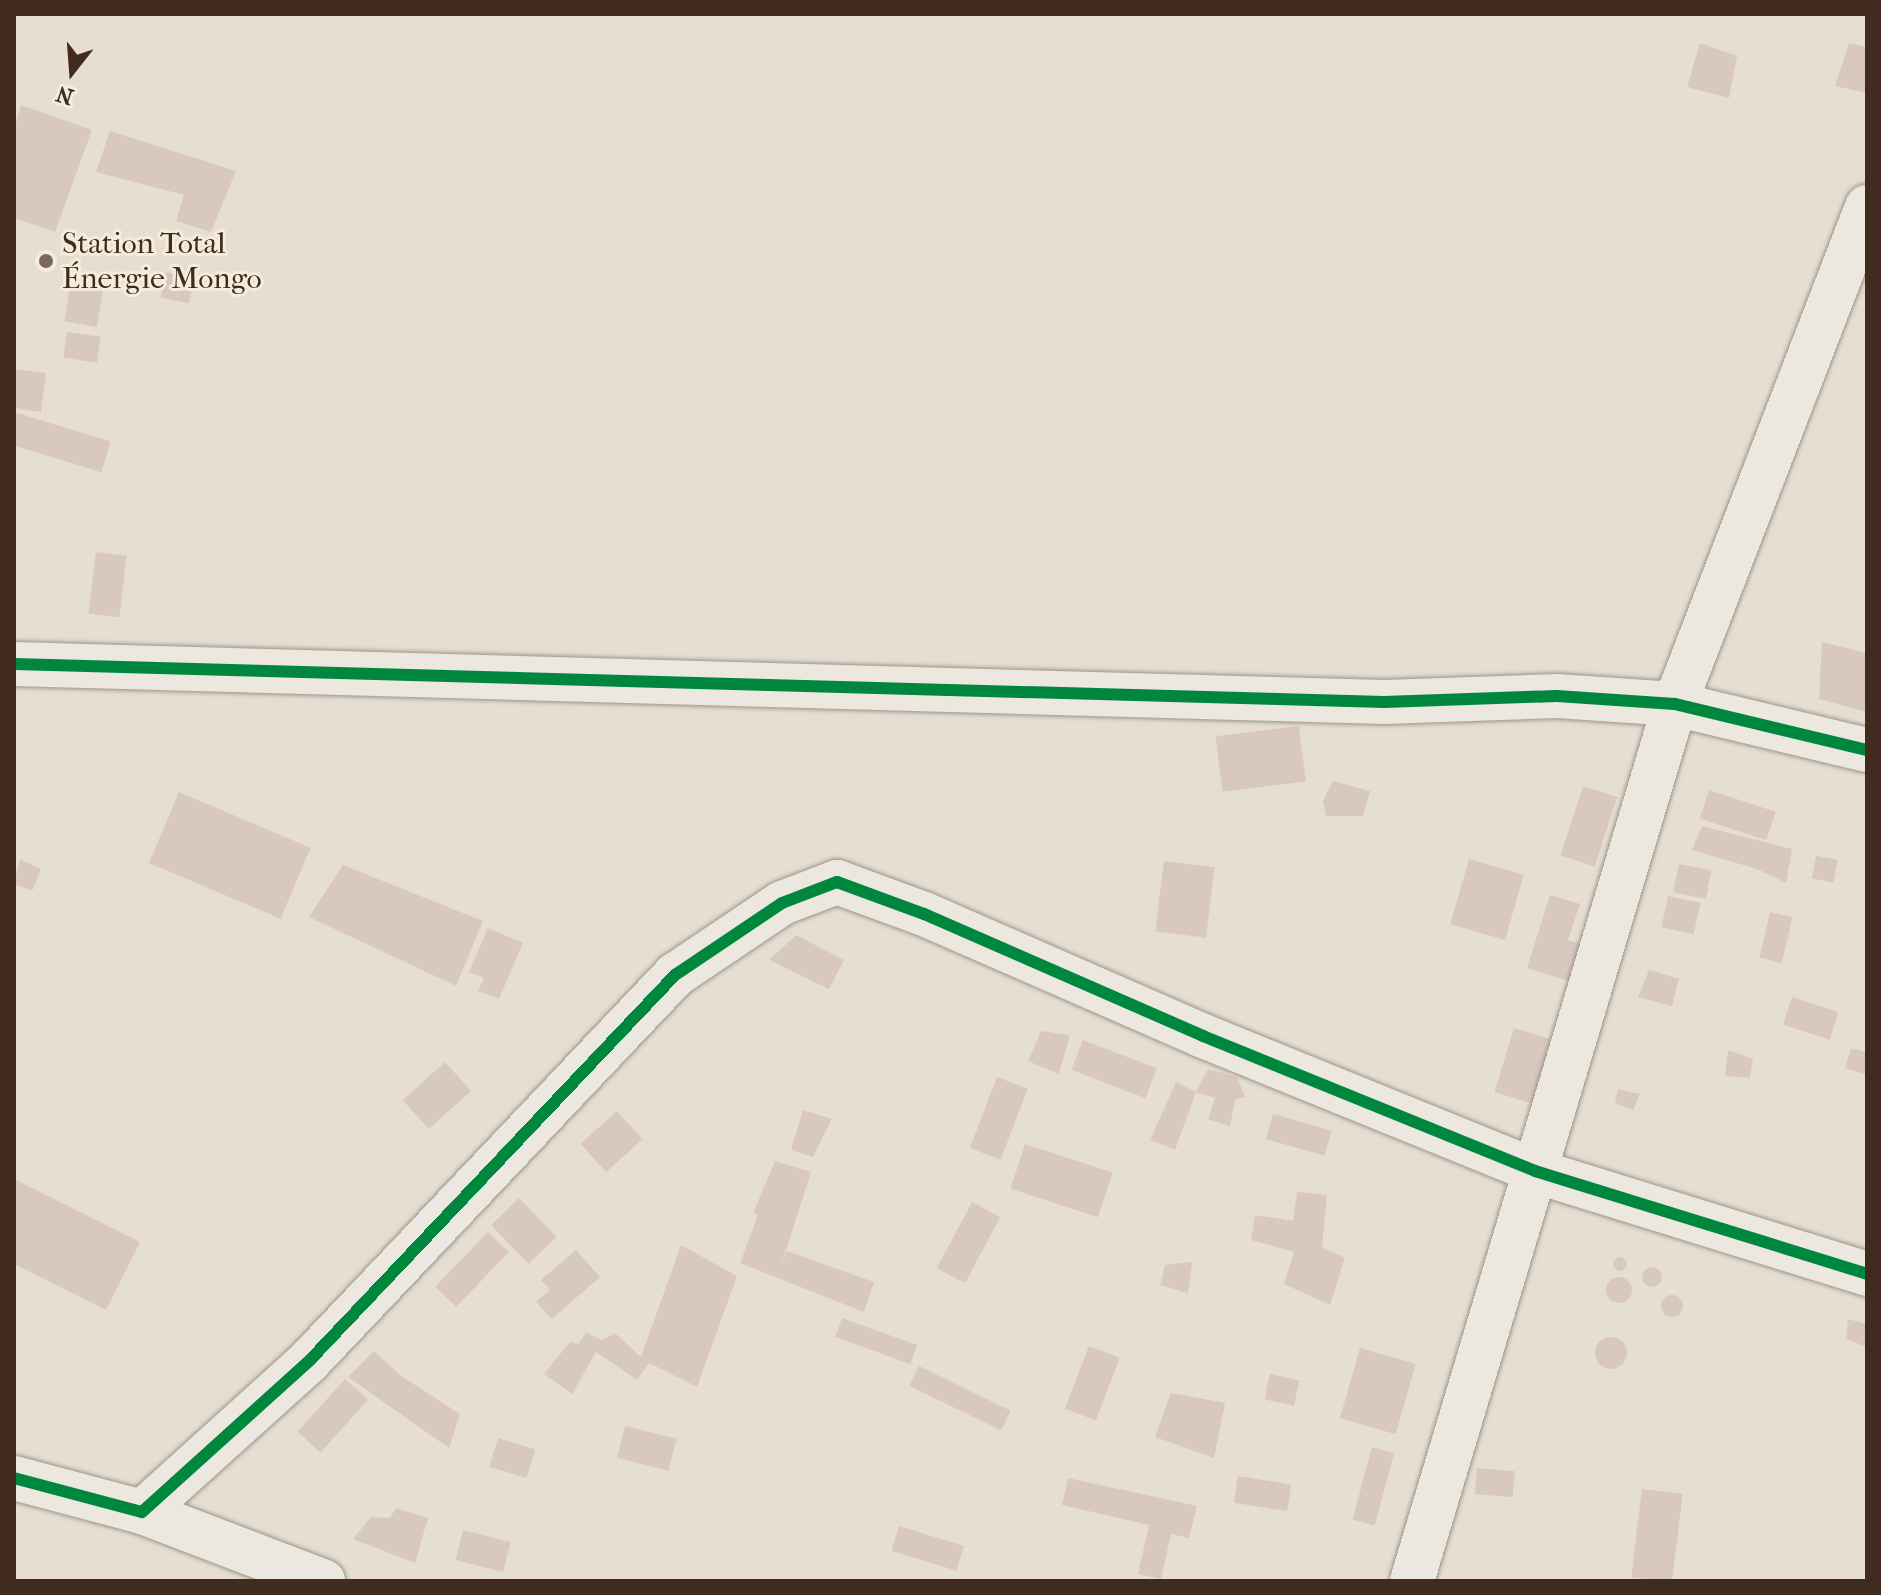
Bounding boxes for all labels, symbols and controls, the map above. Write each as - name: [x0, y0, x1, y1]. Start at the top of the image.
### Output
- north arrow: [32, 32, 112, 112]
- text: N: [53, 80, 77, 110]
- place label: Station Total Énergie Mongo: [62, 226, 262, 296]
- marker: Station Total Énergie Mongo: [37, 252, 55, 270]

